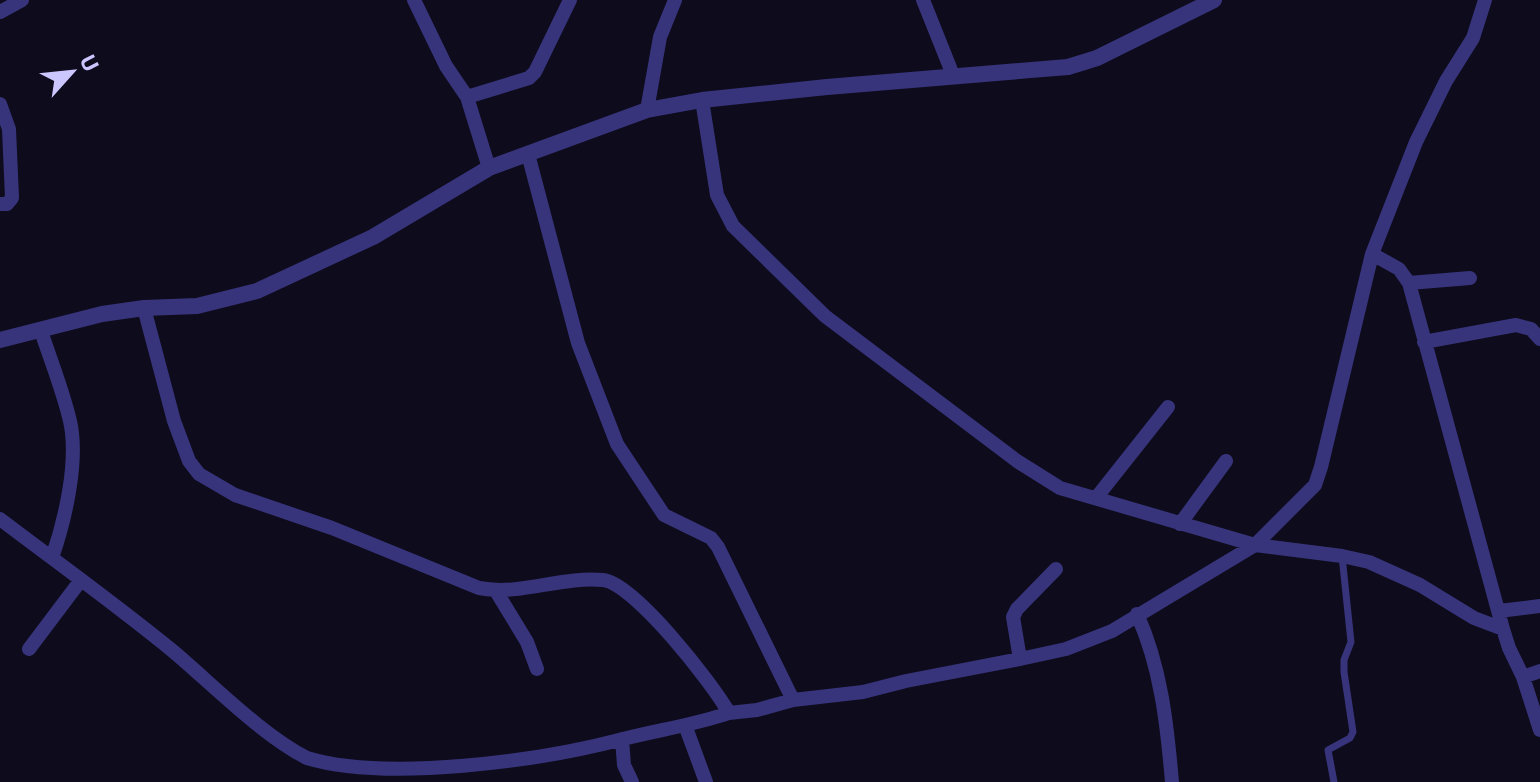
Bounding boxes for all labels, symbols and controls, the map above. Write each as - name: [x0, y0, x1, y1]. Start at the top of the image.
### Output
- north arrow: [32, 32, 112, 112]
- text: U: [76, 50, 106, 75]

